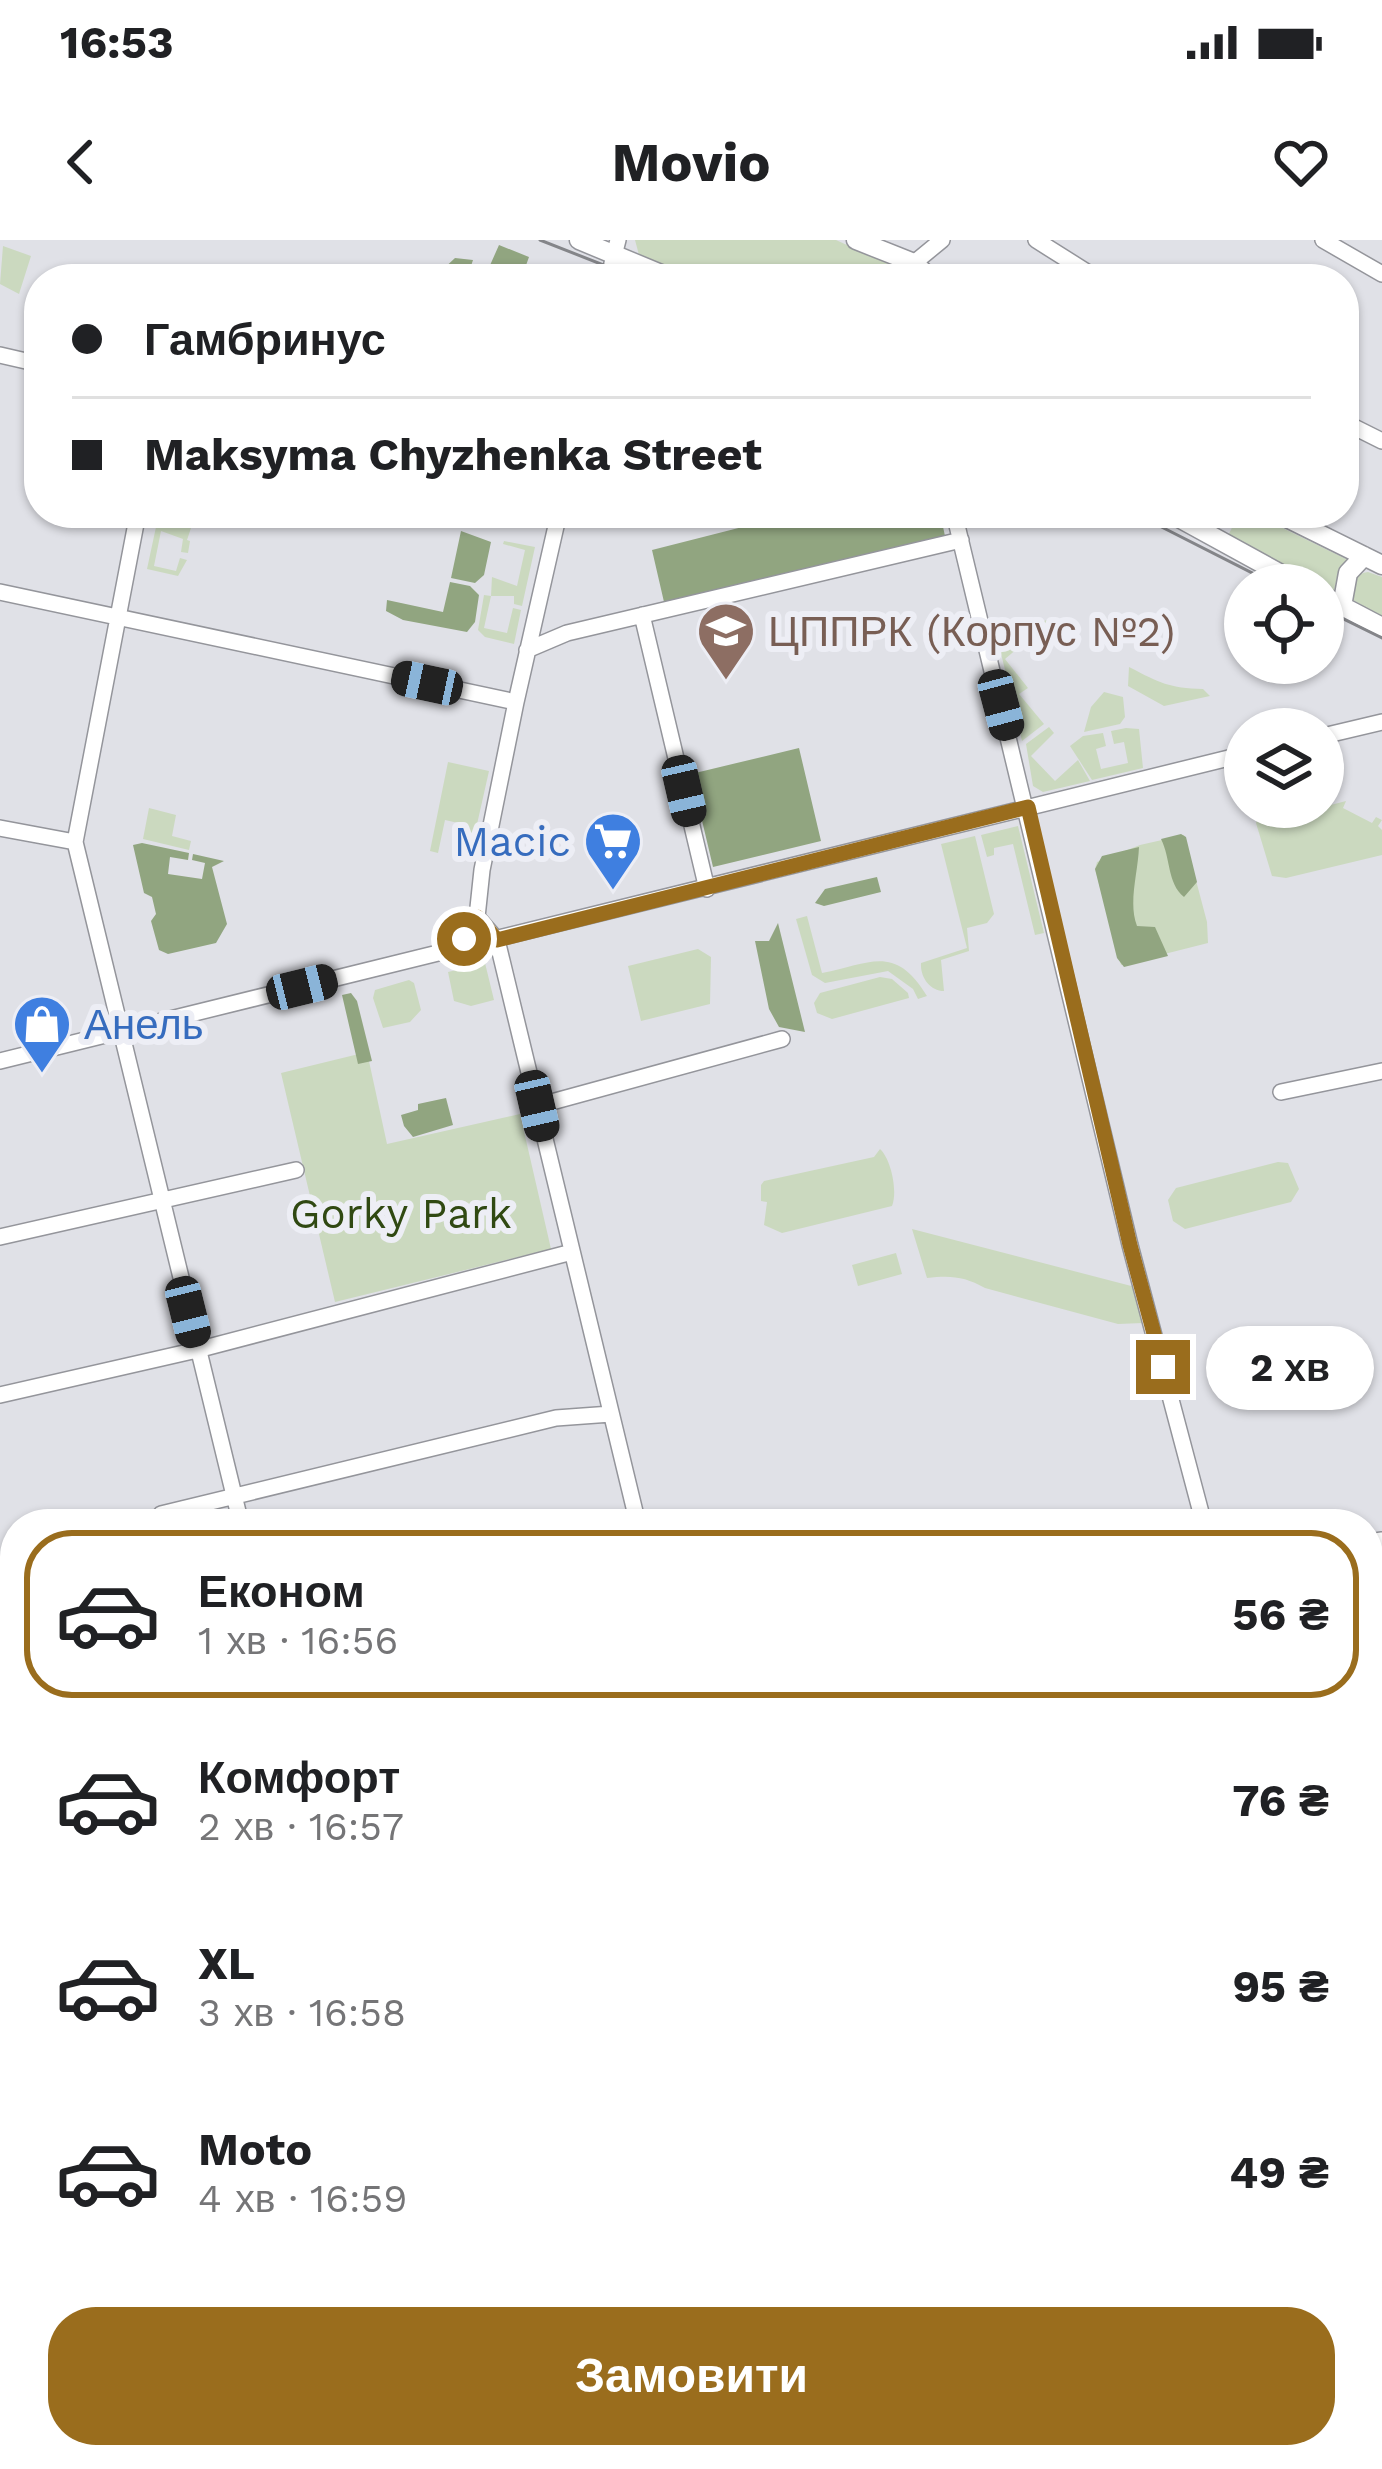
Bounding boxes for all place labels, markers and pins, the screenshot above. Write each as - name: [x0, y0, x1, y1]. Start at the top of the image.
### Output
- school or university icon: ЦППРК (Корпус №2): [695, 600, 757, 682]
- place label: ЦППРК (Корпус №2): [768, 607, 1175, 656]
- supermarket icon: Macic: [582, 810, 644, 892]
- place label: Macic: [453, 817, 571, 866]
- shop icon: Анель: [11, 993, 73, 1075]
- place label: Анель: [84, 1000, 204, 1049]

